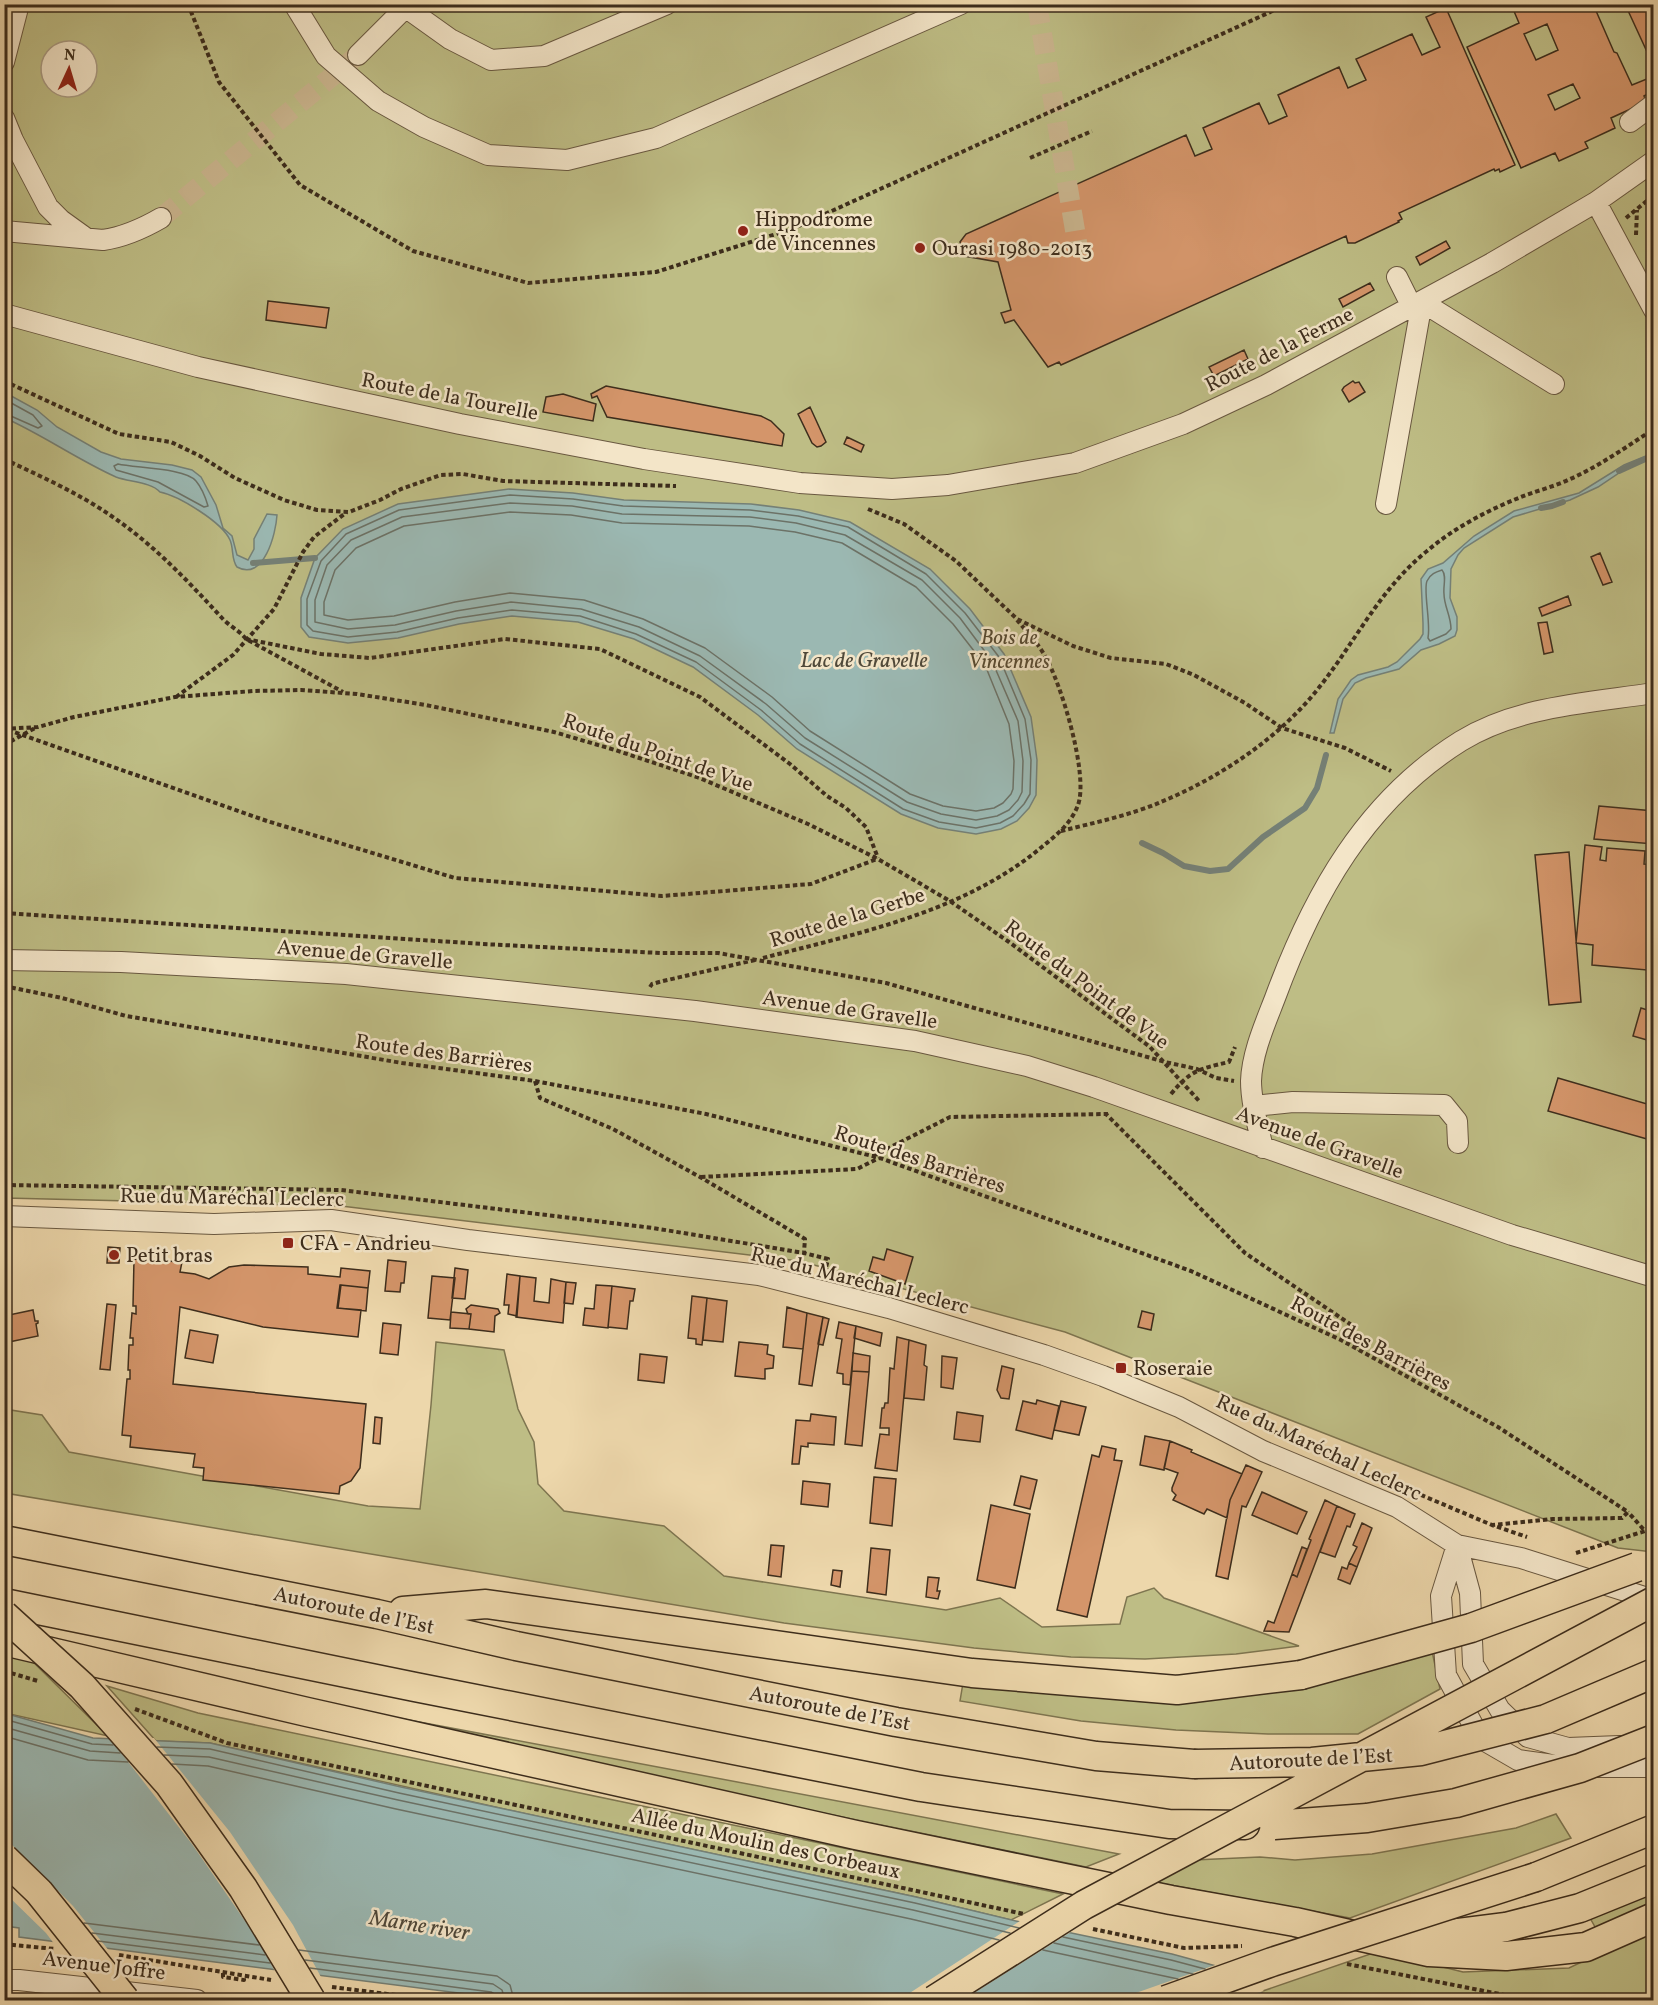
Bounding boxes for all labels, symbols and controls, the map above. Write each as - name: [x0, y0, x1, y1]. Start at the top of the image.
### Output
- north arrow: [39, 39, 99, 99]
- text: N: [63, 45, 77, 67]
- place label: Hippodrome de Vincennes: [755, 206, 876, 259]
- marker: Hippodrome de Vincennes: [736, 224, 750, 238]
- place label: Ourasi 1980-2013: [932, 235, 1092, 264]
- marker: Ourasi 1980-2013: [913, 241, 927, 255]
- street label: Route de la Ferme: [1200, 300, 1359, 400]
- street label: Route de la Tourelle: [359, 366, 541, 429]
- park label: Bois de Vincennes: [968, 624, 1050, 677]
- water label: Lac de Gravelle: [800, 646, 928, 677]
- street label: Route du Point de Vue: [558, 707, 757, 800]
- street label: Route de la Gerbe: [766, 881, 929, 956]
- street label: Route du Point de Vue: [997, 913, 1175, 1057]
- street label: Avenue de Gravelle: [276, 933, 454, 978]
- street label: Avenue de Gravelle: [761, 984, 939, 1037]
- street label: Route des Barrières: [353, 1028, 534, 1081]
- street label: Avenue de Gravelle: [1232, 1100, 1407, 1187]
- street label: Route des Barrières: [830, 1119, 1009, 1202]
- street label: Rue du Maréchal Leclerc: [120, 1182, 344, 1215]
- place label: CFA - Andrieu: [300, 1230, 431, 1259]
- marker: CFA - Andrieu: [281, 1236, 295, 1250]
- street label: Rue du Maréchal Leclerc: [747, 1240, 972, 1323]
- place label: Petit bras: [126, 1242, 213, 1271]
- marker: Petit bras: [107, 1248, 121, 1262]
- street label: Route des Barrières: [1285, 1290, 1456, 1399]
- place label: Roseraie: [1133, 1355, 1213, 1384]
- marker: Roseraie: [1114, 1361, 1128, 1375]
- street label: Rue du Maréchal Leclerc: [1211, 1388, 1426, 1509]
- street label: Autoroute de l’Est: [271, 1580, 437, 1643]
- street label: Autoroute de l’Est: [747, 1680, 913, 1739]
- street label: Autoroute de l’Est: [1229, 1742, 1394, 1779]
- street label: Allée du Moulin des Corbeaux: [629, 1802, 903, 1887]
- water label: Marne river: [366, 1903, 473, 1950]
- street label: Avenue Joffre: [41, 1945, 167, 1988]

